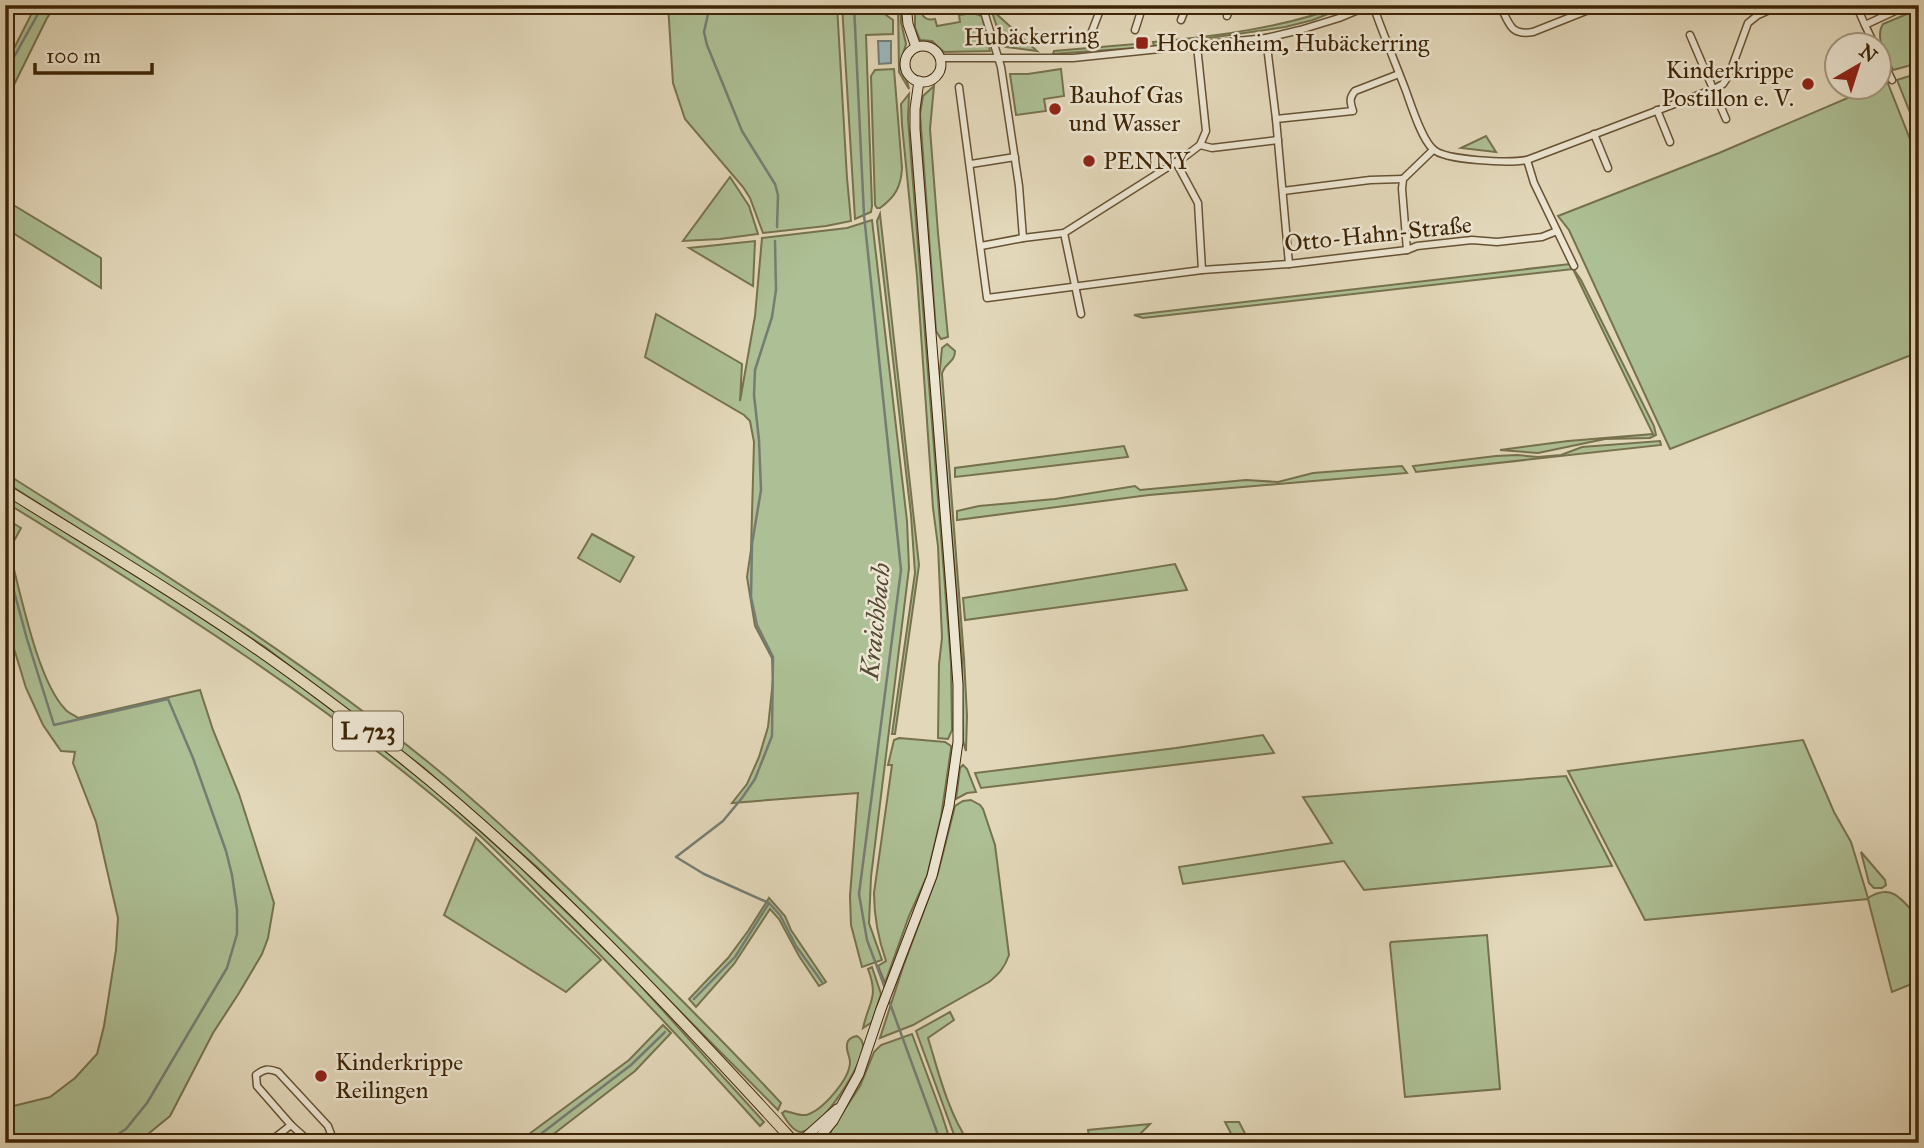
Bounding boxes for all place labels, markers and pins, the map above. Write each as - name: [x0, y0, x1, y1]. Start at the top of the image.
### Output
- place label: Hockenheim, Hubäckerring: [1156, 28, 1430, 58]
- marker: Hockenheim, Hubäckerring: [1134, 35, 1150, 51]
- place label: Kinderkrippe Postillon e. V.: [1661, 55, 1794, 113]
- marker: Kinderkrippe Postillon e. V.: [1800, 76, 1816, 92]
- place label: Bauhof Gas und Wasser: [1069, 80, 1183, 138]
- marker: Bauhof Gas und Wasser: [1047, 101, 1063, 117]
- place label: PENNY: [1103, 146, 1191, 176]
- marker: PENNY: [1081, 153, 1097, 169]
- place label: Kinderkrippe Reilingen: [335, 1047, 463, 1105]
- marker: Kinderkrippe Reilingen: [313, 1068, 329, 1084]

